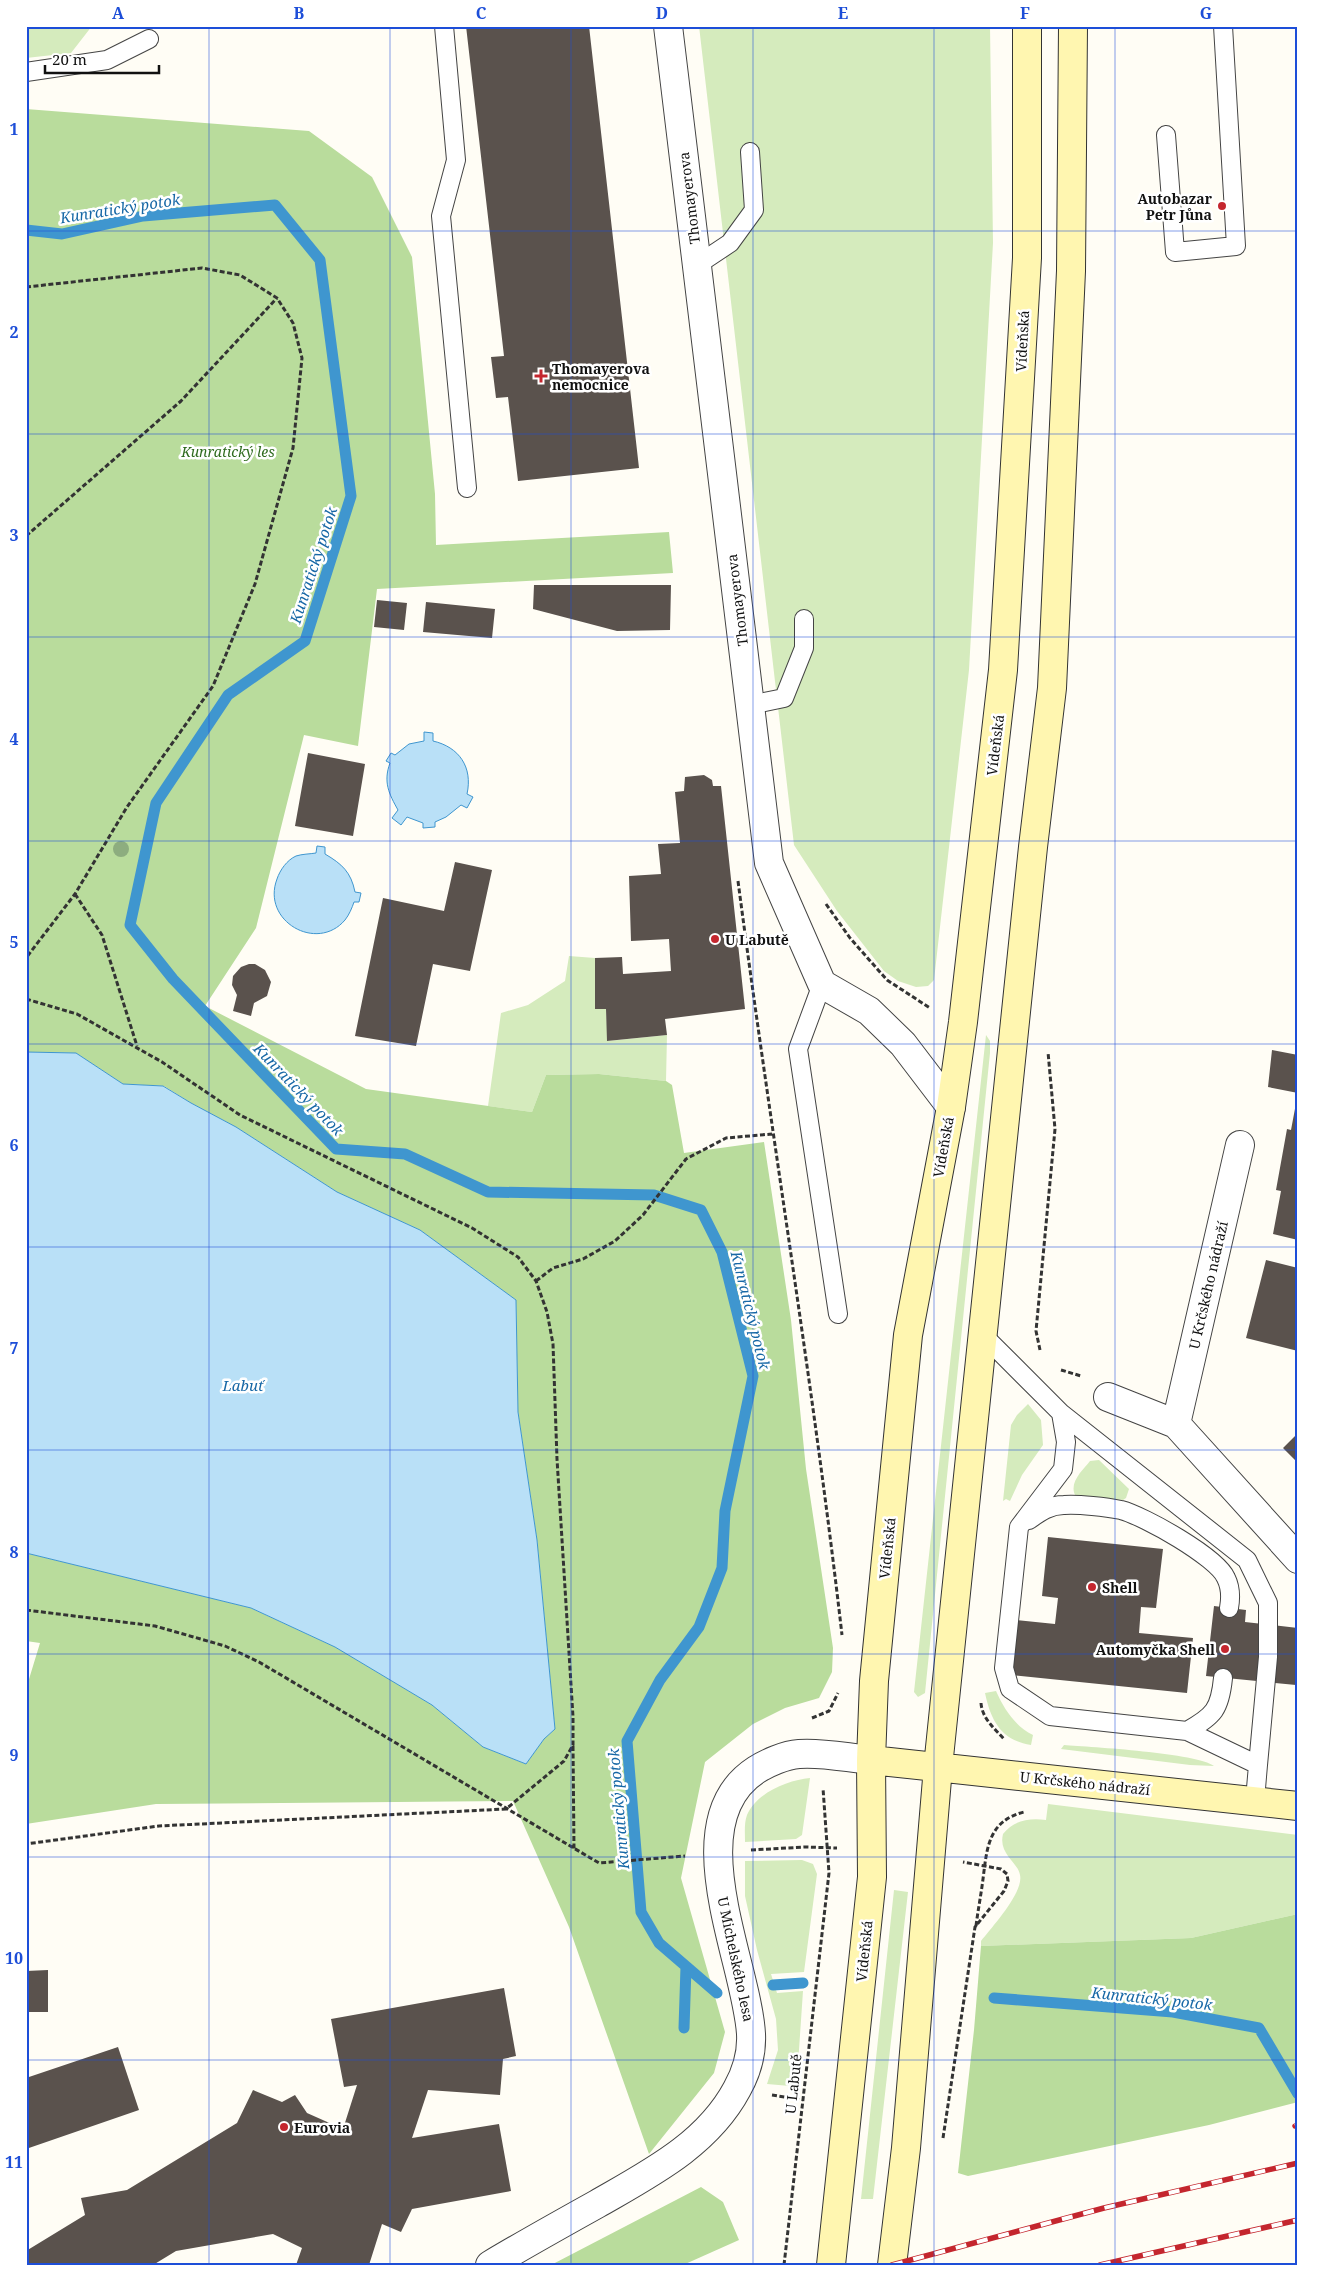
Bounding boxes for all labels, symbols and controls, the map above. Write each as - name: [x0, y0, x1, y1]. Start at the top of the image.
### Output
- text: A: [112, 2, 125, 24]
- text: B: [294, 2, 305, 24]
- text: C: [476, 2, 487, 24]
- text: D: [656, 2, 668, 24]
- text: E: [838, 2, 848, 24]
- text: F: [1020, 2, 1030, 24]
- text: G: [1200, 2, 1212, 24]
- scale bar: [45, 42, 159, 74]
- text: 20 m: [52, 49, 87, 69]
- text: 1: [9, 118, 19, 140]
- street label: Thomayerova: [674, 151, 704, 245]
- water label: Kunratický potok: [58, 189, 182, 228]
- place label: Autobazar Petr Jůna: [1138, 189, 1213, 224]
- marker: Autobazar Petr Jůna: [1216, 200, 1228, 212]
- street label: Vídeňská: [1011, 310, 1033, 372]
- text: 2: [9, 321, 19, 343]
- place label: Thomayerova nemocnice: [552, 359, 650, 394]
- marker: Thomayerova nemocnice: [534, 369, 548, 383]
- park label: Kunratický les: [180, 442, 275, 461]
- water label: Kunratický potok: [284, 504, 341, 627]
- text: 3: [9, 524, 19, 546]
- street label: Thomayerova: [722, 553, 752, 647]
- street label: Vídeňská: [982, 713, 1008, 777]
- text: 4: [9, 728, 19, 750]
- place label: U Labutě: [725, 930, 789, 949]
- text: 5: [9, 931, 19, 953]
- marker: U Labutě: [709, 933, 721, 945]
- water label: Kunratický potok: [249, 1038, 349, 1140]
- street label: Vídeňská: [928, 1115, 958, 1179]
- text: 6: [9, 1134, 19, 1156]
- street label: U Krčského nádraží: [1184, 1219, 1232, 1351]
- water label: Kunratický potok: [726, 1248, 775, 1372]
- text: 7: [9, 1337, 19, 1359]
- water label: Labuť: [222, 1375, 266, 1395]
- street label: Vídeňská: [874, 1516, 900, 1580]
- text: 8: [9, 1541, 19, 1563]
- place label: Shell: [1102, 1578, 1137, 1597]
- marker: Shell: [1086, 1581, 1098, 1593]
- place label: Automyčka Shell: [1096, 1640, 1215, 1659]
- marker: Automyčka Shell: [1219, 1643, 1231, 1655]
- text: 9: [9, 1744, 19, 1766]
- water label: Kunratický potok: [603, 1747, 633, 1871]
- street label: U Krčského nádraží: [1019, 1767, 1151, 1799]
- street label: U Michelského lesa: [713, 1895, 759, 2023]
- street label: Vídeňská: [851, 1919, 877, 1983]
- text: 10: [5, 1947, 23, 1969]
- water label: Kunratický potok: [1090, 1982, 1214, 2014]
- street label: U Labutě: [780, 2053, 806, 2115]
- place label: Eurovia: [294, 2118, 350, 2137]
- marker: Eurovia: [278, 2121, 290, 2133]
- text: 11: [5, 2151, 23, 2173]

